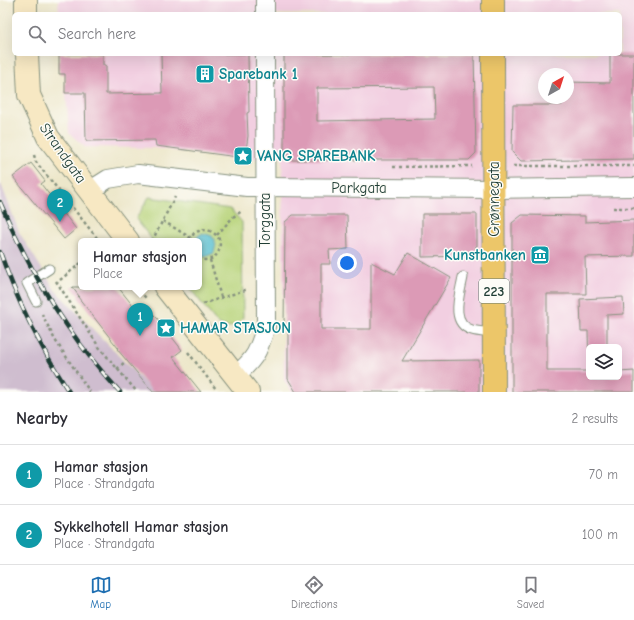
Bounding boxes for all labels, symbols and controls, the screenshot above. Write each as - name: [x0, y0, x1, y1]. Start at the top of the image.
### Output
- search box: [12, 12, 622, 56]
- icon: search: [26, 23, 48, 45]
- text: Search here: [58, 25, 136, 43]
- building icon: Sparebank 1: [194, 63, 216, 85]
- place label: Sparebank 1: [219, 65, 298, 83]
- north arrow: [538, 68, 574, 104]
- street label: Strandgata: [36, 119, 90, 187]
- place icon: VANG SPAREBANK: [232, 145, 254, 167]
- place label: VANG SPAREBANK: [257, 147, 376, 165]
- street label: Grønnegata: [485, 161, 503, 237]
- street label: Parkgata: [331, 179, 387, 197]
- pin: 2: [47, 189, 73, 222]
- street label: Torggata: [256, 192, 274, 248]
- popup: [78, 238, 202, 290]
- museum icon: Kunstbanken: [529, 244, 551, 266]
- place label: Kunstbanken: [444, 246, 526, 264]
- text: Hamar stasjon: [93, 248, 187, 266]
- your location: [337, 253, 357, 273]
- text: Place: [93, 266, 123, 281]
- road number: 223: [479, 279, 509, 303]
- pin: 1: [127, 303, 153, 336]
- place icon: HAMAR STASJON: [155, 317, 177, 339]
- place label: HAMAR STASJON: [180, 319, 291, 337]
- map controls: [586, 344, 622, 380]
- button: layers: [586, 344, 622, 380]
- text: Nearby: [16, 409, 67, 428]
- text: 2 results: [571, 411, 618, 426]
- text: Hamar stasjon: [54, 458, 148, 476]
- text: 1: [26, 467, 32, 482]
- text: 70 m: [589, 467, 618, 482]
- text: Place · Strandgata: [54, 476, 155, 491]
- text: Sykkelhotell Hamar stasjon: [54, 518, 228, 536]
- text: 2: [26, 527, 32, 542]
- text: 100 m: [582, 527, 618, 542]
- text: Place · Strandgata: [54, 536, 155, 551]
- tab: Map: [90, 574, 112, 611]
- tab: Directions: [291, 574, 338, 611]
- tab: Saved: [517, 574, 544, 611]

